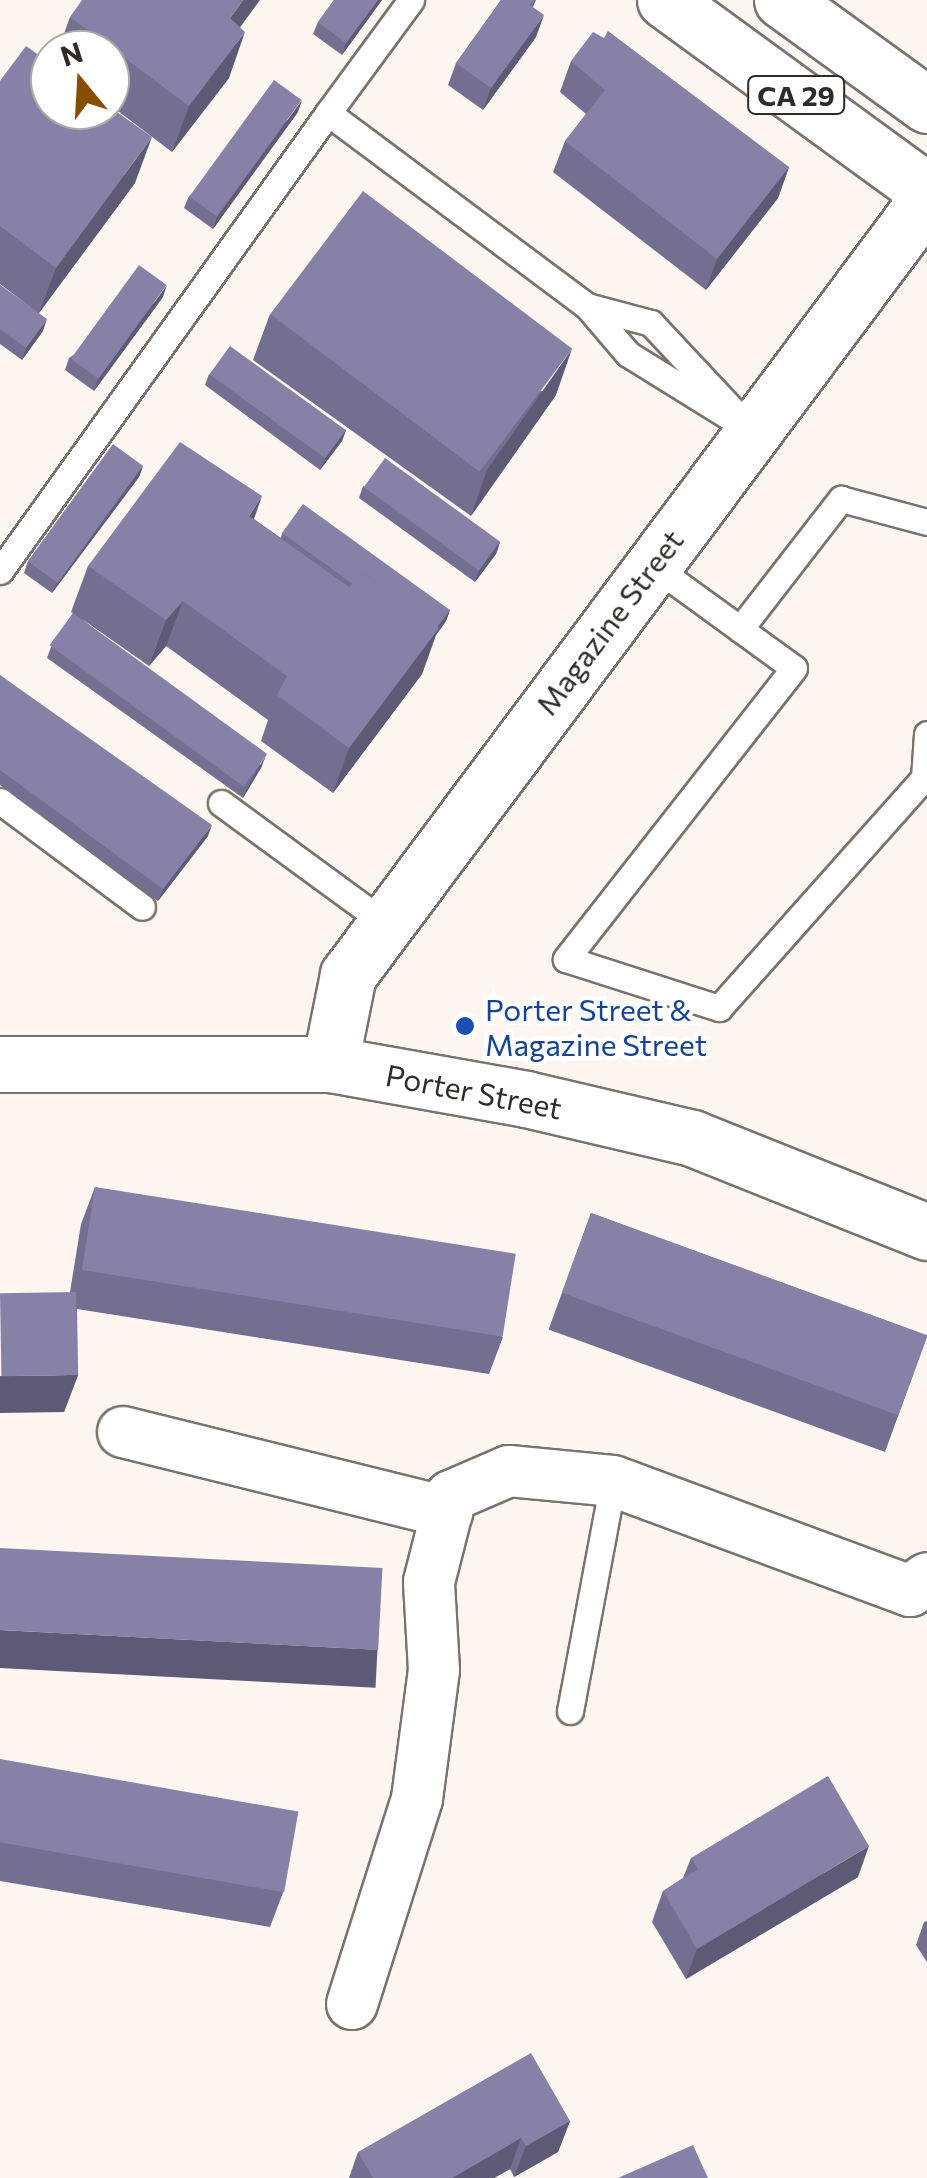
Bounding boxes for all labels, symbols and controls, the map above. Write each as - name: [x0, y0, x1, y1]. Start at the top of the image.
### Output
- north arrow: [30, 30, 130, 130]
- text: N: [56, 34, 87, 73]
- road number: CA 29: [746, 72, 846, 118]
- street label: Magazine Street: [528, 523, 690, 721]
- place label: Porter Street & Magazine Street: [485, 991, 707, 1062]
- marker: Porter Street & Magazine Street: [454, 1015, 476, 1037]
- street label: Porter Street: [383, 1056, 565, 1126]

